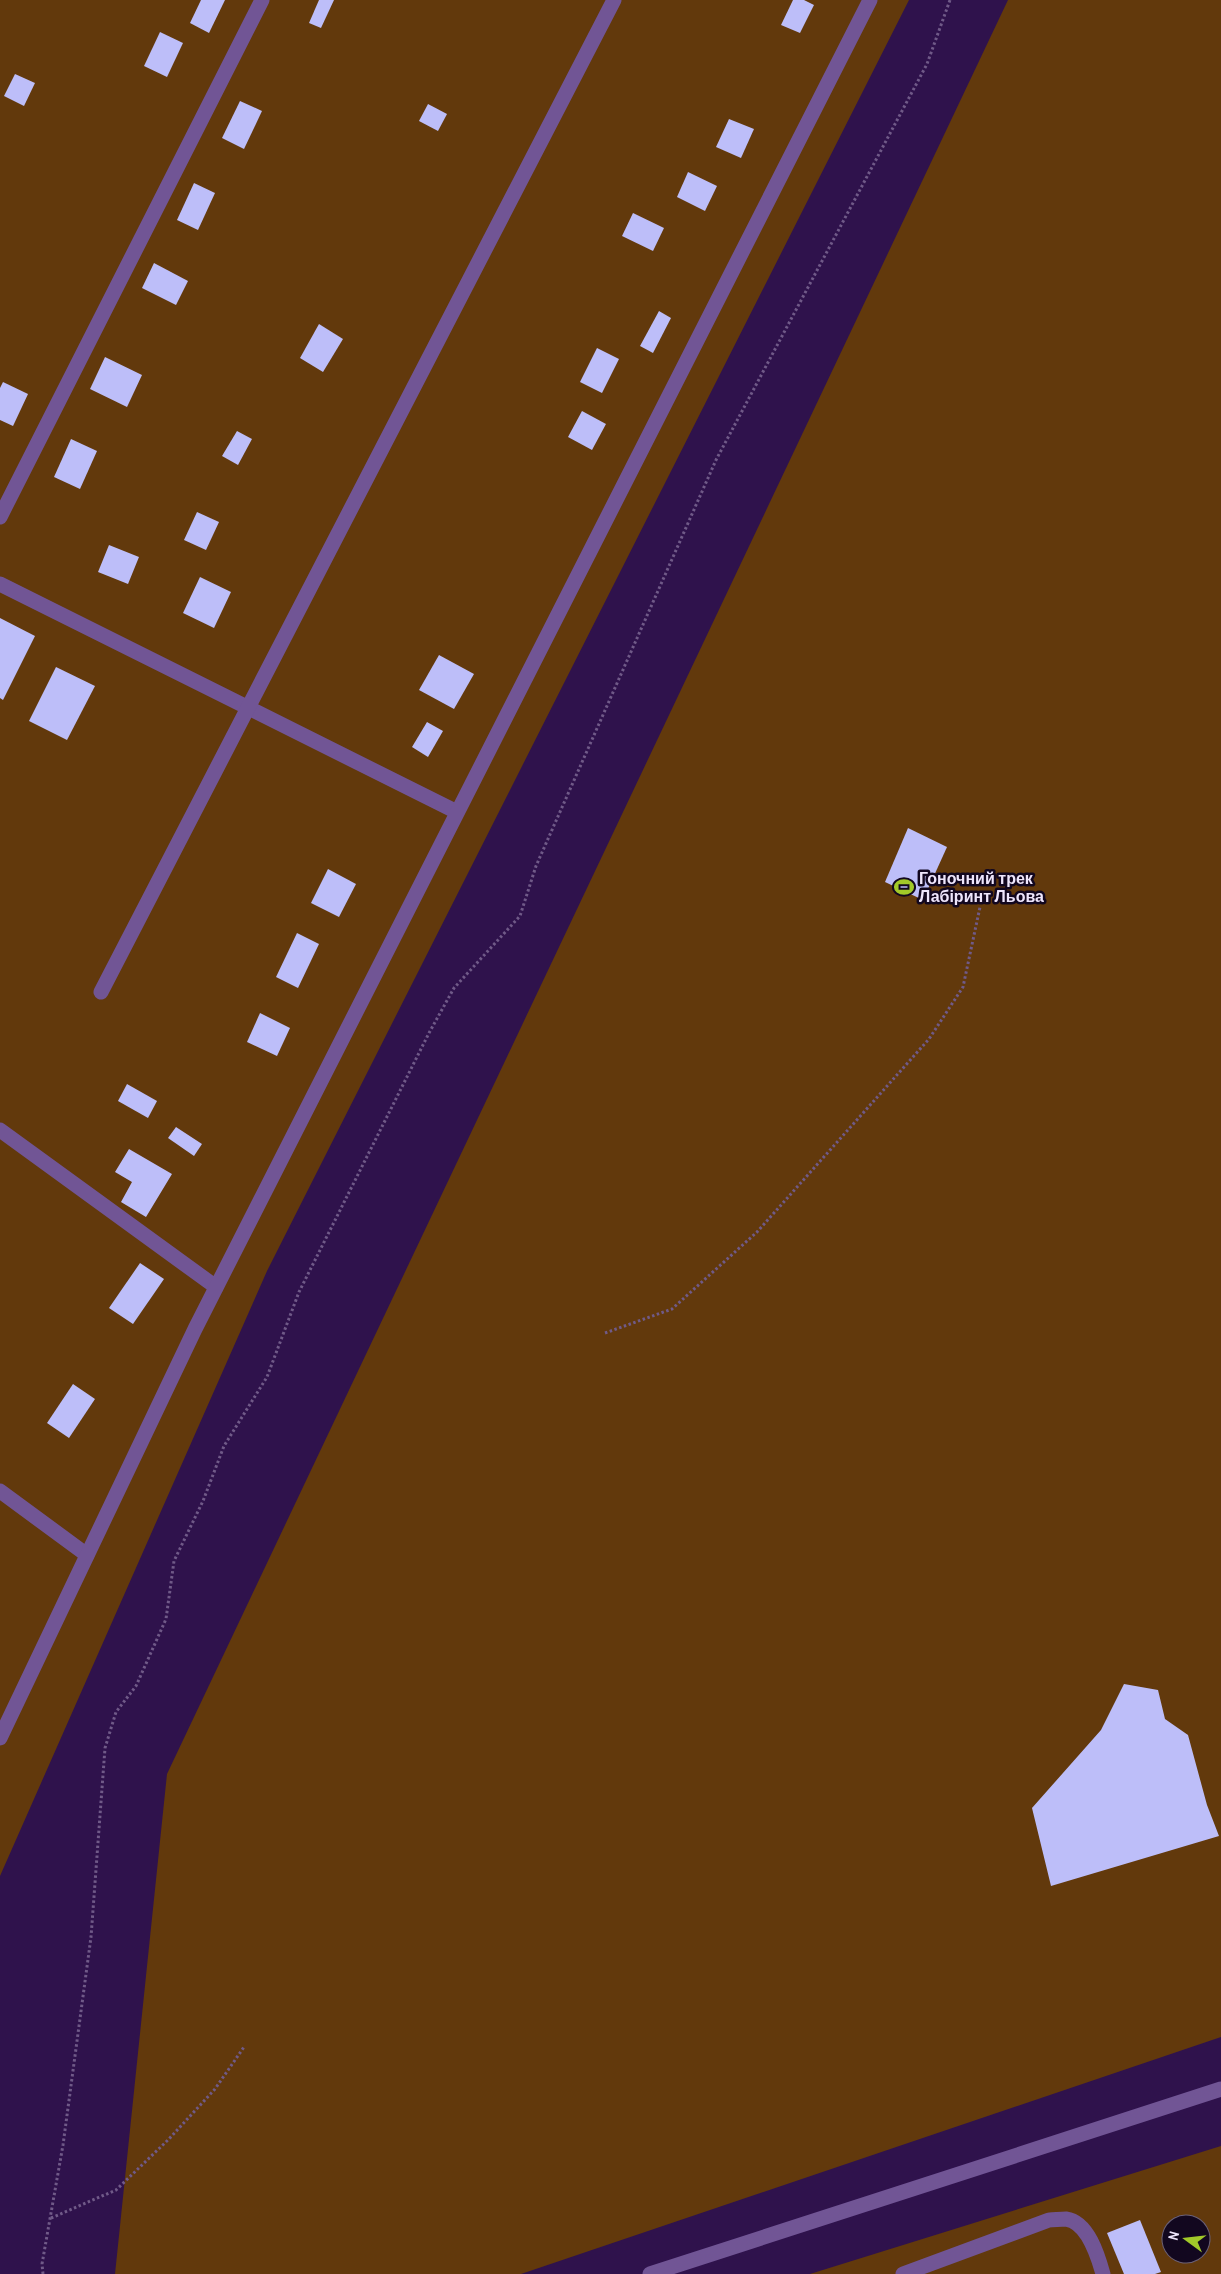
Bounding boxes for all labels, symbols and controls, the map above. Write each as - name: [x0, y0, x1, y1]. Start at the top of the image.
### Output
- place label: Гоночний трек Лабіринт Льова: [919, 867, 1044, 907]
- sports icon: Гоночний трек Лабіринт Льова: [893, 876, 915, 898]
- north arrow: [1161, 2214, 1211, 2264]
- text: N: [1164, 2229, 1183, 2242]

